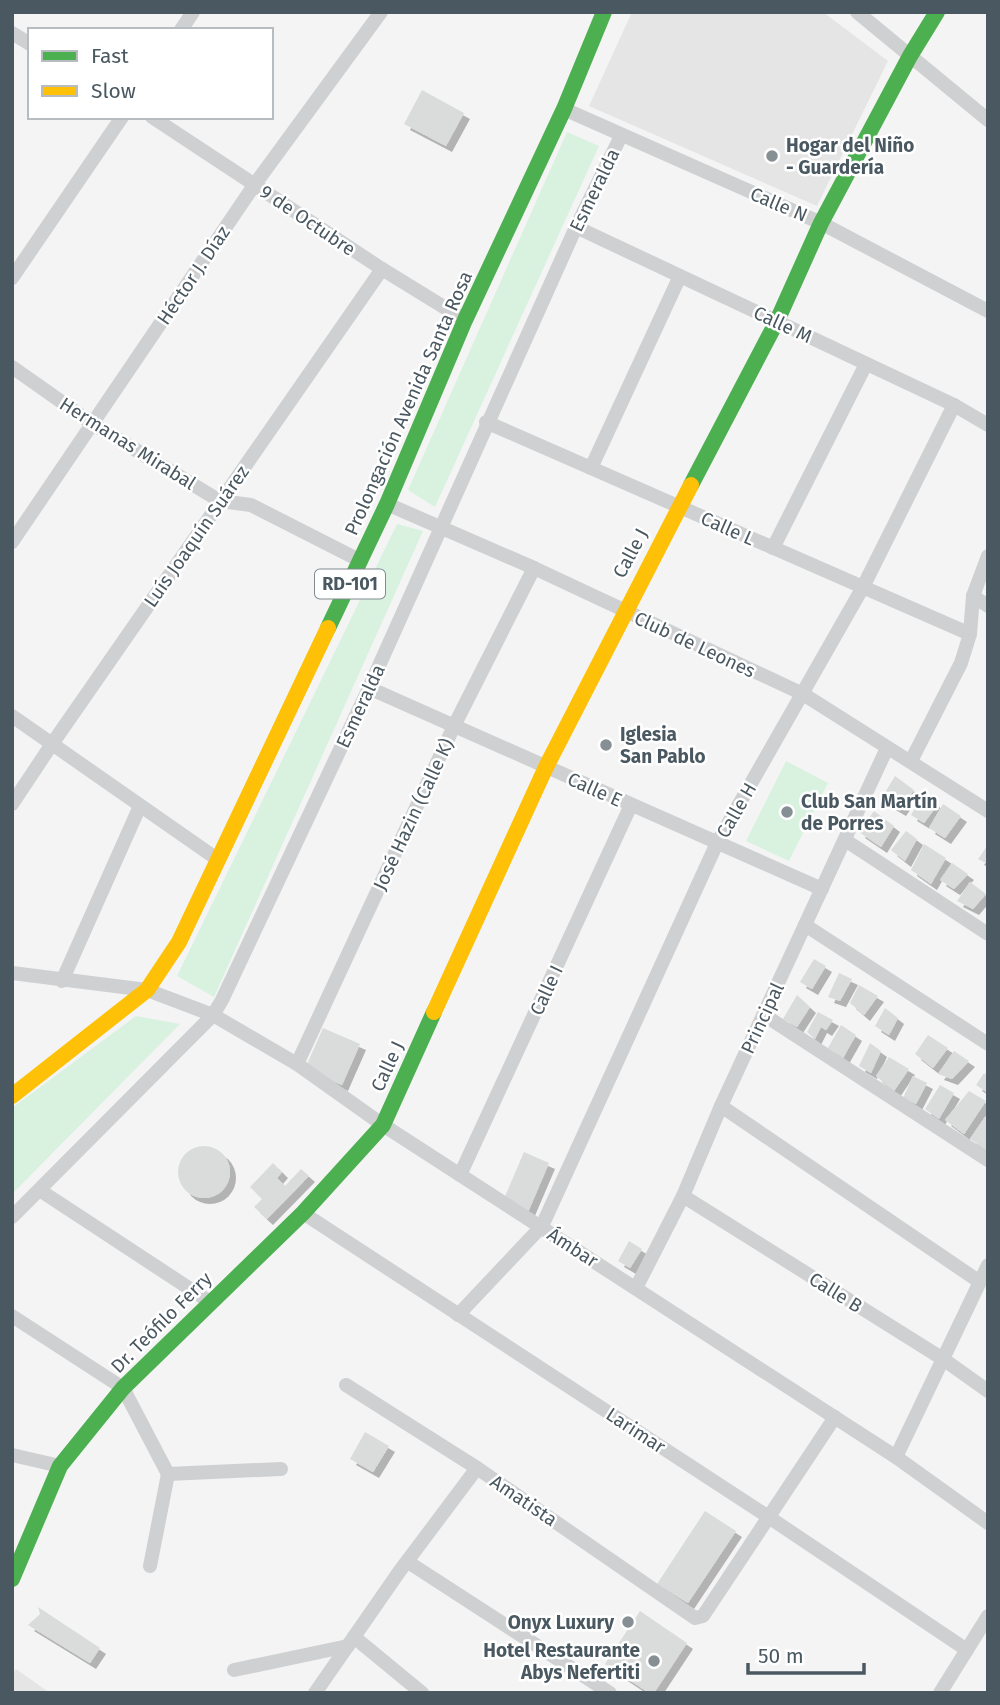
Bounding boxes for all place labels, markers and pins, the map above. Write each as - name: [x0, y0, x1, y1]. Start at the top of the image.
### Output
- place label: Hogar del Niño - Guardería: [786, 134, 914, 179]
- marker: Hogar del Niño - Guardería: [764, 148, 780, 164]
- place label: Iglesia San Pablo: [620, 723, 706, 768]
- marker: Iglesia San Pablo: [598, 737, 614, 753]
- place label: Club San Martín de Porres: [801, 790, 937, 835]
- marker: Club San Martín de Porres: [779, 804, 795, 820]
- place label: Onyx Luxury: [508, 1611, 614, 1634]
- marker: Onyx Luxury: [620, 1614, 636, 1630]
- place label: Hotel Restaurante Abys Nefertiti: [483, 1639, 640, 1684]
- marker: Hotel Restaurante Abys Nefertiti: [646, 1653, 662, 1669]

